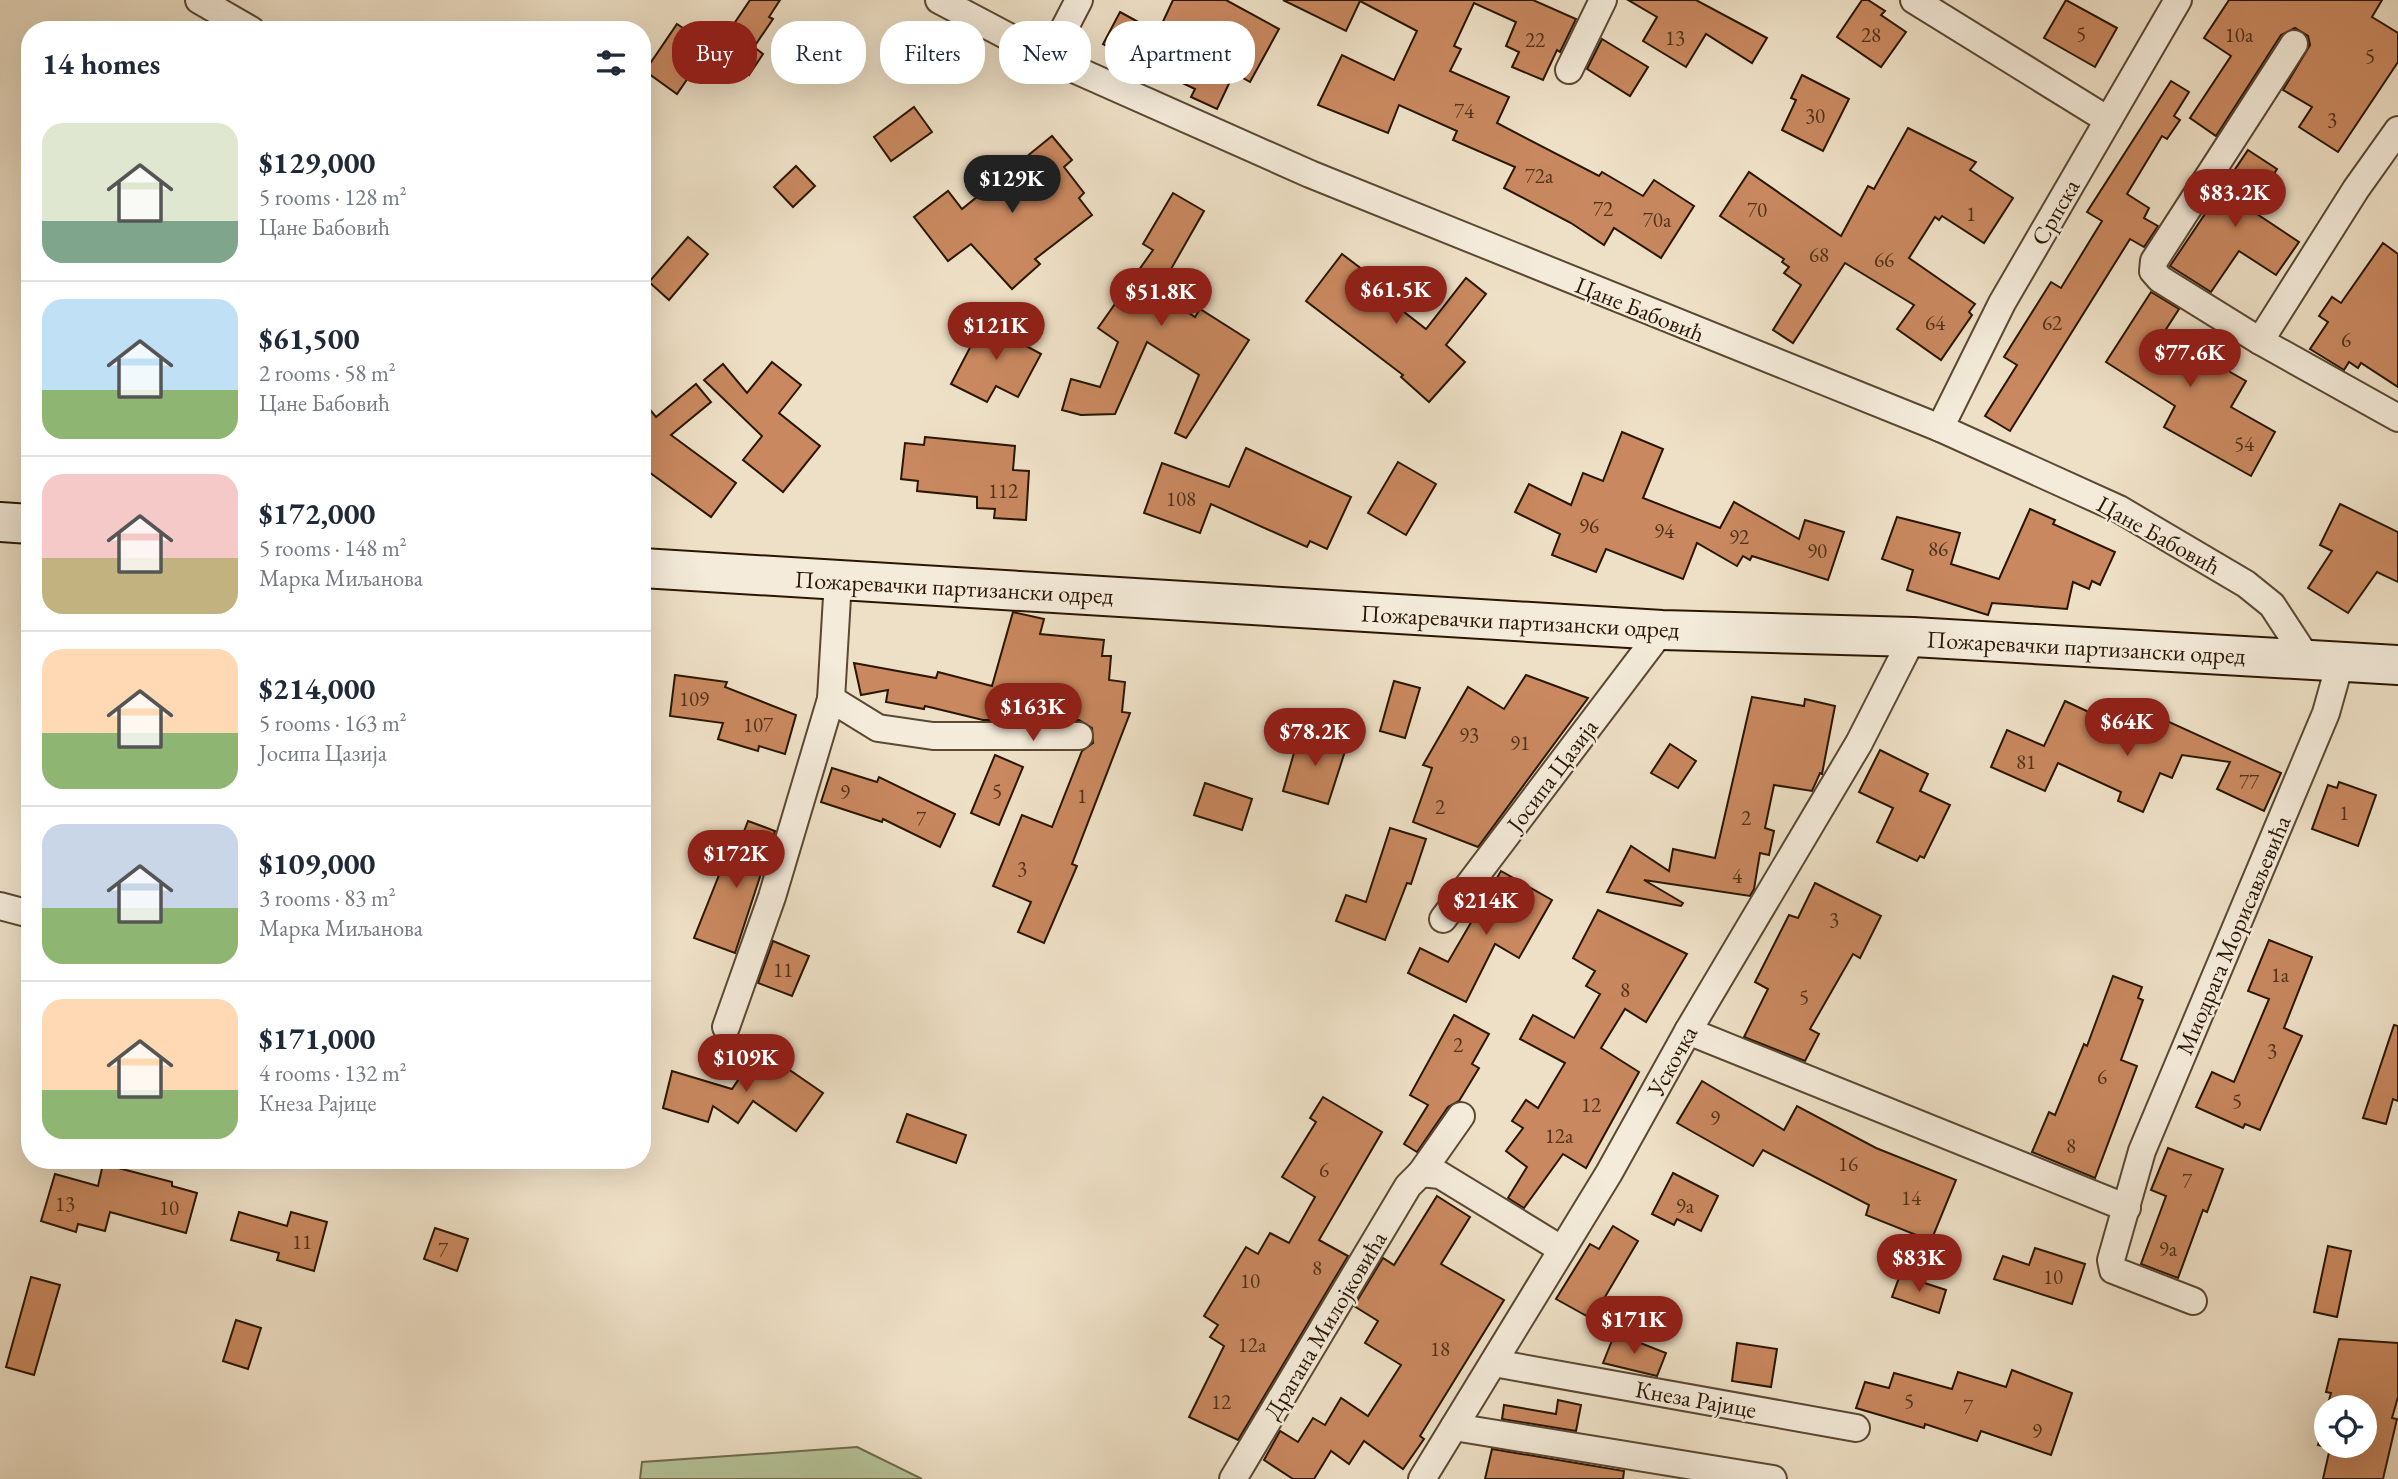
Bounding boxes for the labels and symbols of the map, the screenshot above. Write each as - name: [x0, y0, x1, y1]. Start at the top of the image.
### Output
- house number: 5: [2076, 20, 2086, 47]
- house number: 28: [1861, 21, 1881, 48]
- house number: 10a: [2225, 21, 2254, 48]
- house number: 13: [1665, 24, 1685, 51]
- house number: 22: [1525, 26, 1545, 53]
- house number: 5: [2365, 42, 2375, 69]
- house number: 74: [1454, 97, 1475, 124]
- house number: 30: [1805, 102, 1825, 129]
- house number: 3: [2327, 106, 2337, 133]
- pin: $129K: [963, 156, 1061, 215]
- house number: 72a: [1525, 162, 1554, 189]
- pin: $83.2K: [2178, 170, 2292, 229]
- street label: Српска: [2024, 173, 2087, 251]
- house number: 72: [1593, 195, 1613, 222]
- house number: 70: [1747, 196, 1767, 223]
- house number: 1: [1966, 200, 1976, 227]
- house number: 70a: [1643, 206, 1672, 233]
- house number: 68: [1809, 241, 1829, 268]
- house number: 66: [1874, 246, 1894, 273]
- pin: $61.5K: [1339, 266, 1453, 326]
- pin: $51.8K: [1104, 268, 1218, 328]
- street label: Цане Бабовић: [1571, 269, 1709, 349]
- pin: $121K: [947, 302, 1045, 362]
- house number: 64: [1925, 309, 1946, 336]
- house number: 62: [2042, 309, 2062, 336]
- house number: 6: [2341, 326, 2351, 353]
- pin: $77.6K: [2133, 330, 2247, 389]
- house number: 54: [2234, 430, 2255, 457]
- house number: 112: [988, 477, 1018, 504]
- house number: 108: [1166, 485, 1196, 512]
- street label: Цане Бабовић: [2092, 488, 2226, 582]
- house number: 96: [1579, 512, 1599, 539]
- house number: 94: [1654, 517, 1675, 544]
- house number: 92: [1729, 523, 1749, 550]
- house number: 86: [1928, 535, 1948, 562]
- house number: 90: [1807, 537, 1827, 564]
- street label: Пожаревачки партизански одред: [794, 563, 1114, 611]
- street label: Пожаревачки партизански одред: [1360, 597, 1680, 645]
- street label: Пожаревачки партизански одред: [1926, 623, 2246, 671]
- pin: $163K: [984, 684, 1082, 743]
- house number: 109: [679, 685, 709, 712]
- pin: $64K: [2086, 698, 2168, 758]
- pin: $78.2K: [1258, 708, 1372, 768]
- house number: 107: [743, 711, 774, 738]
- street label: Јосипа Цазија: [1498, 712, 1605, 839]
- house number: 93: [1459, 721, 1479, 748]
- house number: 91: [1510, 729, 1530, 756]
- house number: 81: [2016, 748, 2036, 775]
- house number: 77: [2239, 768, 2260, 795]
- house number: 5: [992, 777, 1002, 804]
- house number: 9: [840, 778, 850, 805]
- house number: 1: [1077, 782, 1087, 809]
- house number: 2: [1435, 793, 1445, 820]
- house number: 1: [2339, 799, 2349, 826]
- house number: 2: [1741, 804, 1751, 831]
- house number: 7: [916, 805, 927, 832]
- street label: Миодрага Морисављевића: [2169, 810, 2298, 1059]
- pin: $172K: [687, 830, 785, 890]
- house number: 3: [1017, 855, 1027, 882]
- house number: 4: [1732, 862, 1743, 889]
- pin: $214K: [1437, 878, 1535, 937]
- house number: 3: [1829, 906, 1839, 933]
- house number: 11: [773, 956, 793, 983]
- house number: 1a: [2271, 961, 2290, 988]
- house number: 8: [1620, 976, 1630, 1003]
- house number: 5: [1799, 983, 1809, 1010]
- street label: Ускочка: [1639, 1020, 1704, 1103]
- house number: 2: [1453, 1031, 1463, 1058]
- pin: $109K: [697, 1034, 795, 1094]
- house number: 3: [2267, 1037, 2277, 1064]
- house number: 6: [2097, 1063, 2107, 1090]
- house number: 5: [2232, 1087, 2242, 1114]
- house number: 12: [1581, 1091, 1601, 1118]
- house number: 9: [1710, 1104, 1720, 1131]
- house number: 12a: [1545, 1122, 1574, 1149]
- house number: 8: [2066, 1132, 2076, 1159]
- house number: 16: [1838, 1150, 1858, 1177]
- house number: 6: [1319, 1156, 1329, 1183]
- house number: 7: [2182, 1167, 2193, 1194]
- house number: 14: [1901, 1184, 1922, 1211]
- house number: 13: [55, 1190, 75, 1217]
- house number: 9a: [1676, 1192, 1695, 1219]
- house number: 10: [159, 1194, 179, 1221]
- street label: Драгана Милојковића: [1257, 1225, 1394, 1425]
- house number: 11: [292, 1228, 312, 1255]
- pin: $83K: [1878, 1234, 1960, 1294]
- house number: 9a: [2159, 1235, 2178, 1262]
- house number: 7: [438, 1236, 449, 1263]
- house number: 8: [1312, 1254, 1322, 1281]
- house number: 10: [2043, 1263, 2063, 1290]
- house number: 10: [1240, 1267, 1260, 1294]
- pin: $171K: [1585, 1296, 1683, 1356]
- house number: 12a: [1238, 1331, 1267, 1358]
- house number: 18: [1430, 1335, 1450, 1362]
- street label: Кнеза Рајице: [1633, 1373, 1759, 1425]
- house number: 5: [1904, 1387, 1914, 1414]
- house number: 12: [1211, 1388, 1231, 1415]
- house number: 7: [1963, 1393, 1974, 1420]
- house number: 9: [2032, 1417, 2042, 1444]

